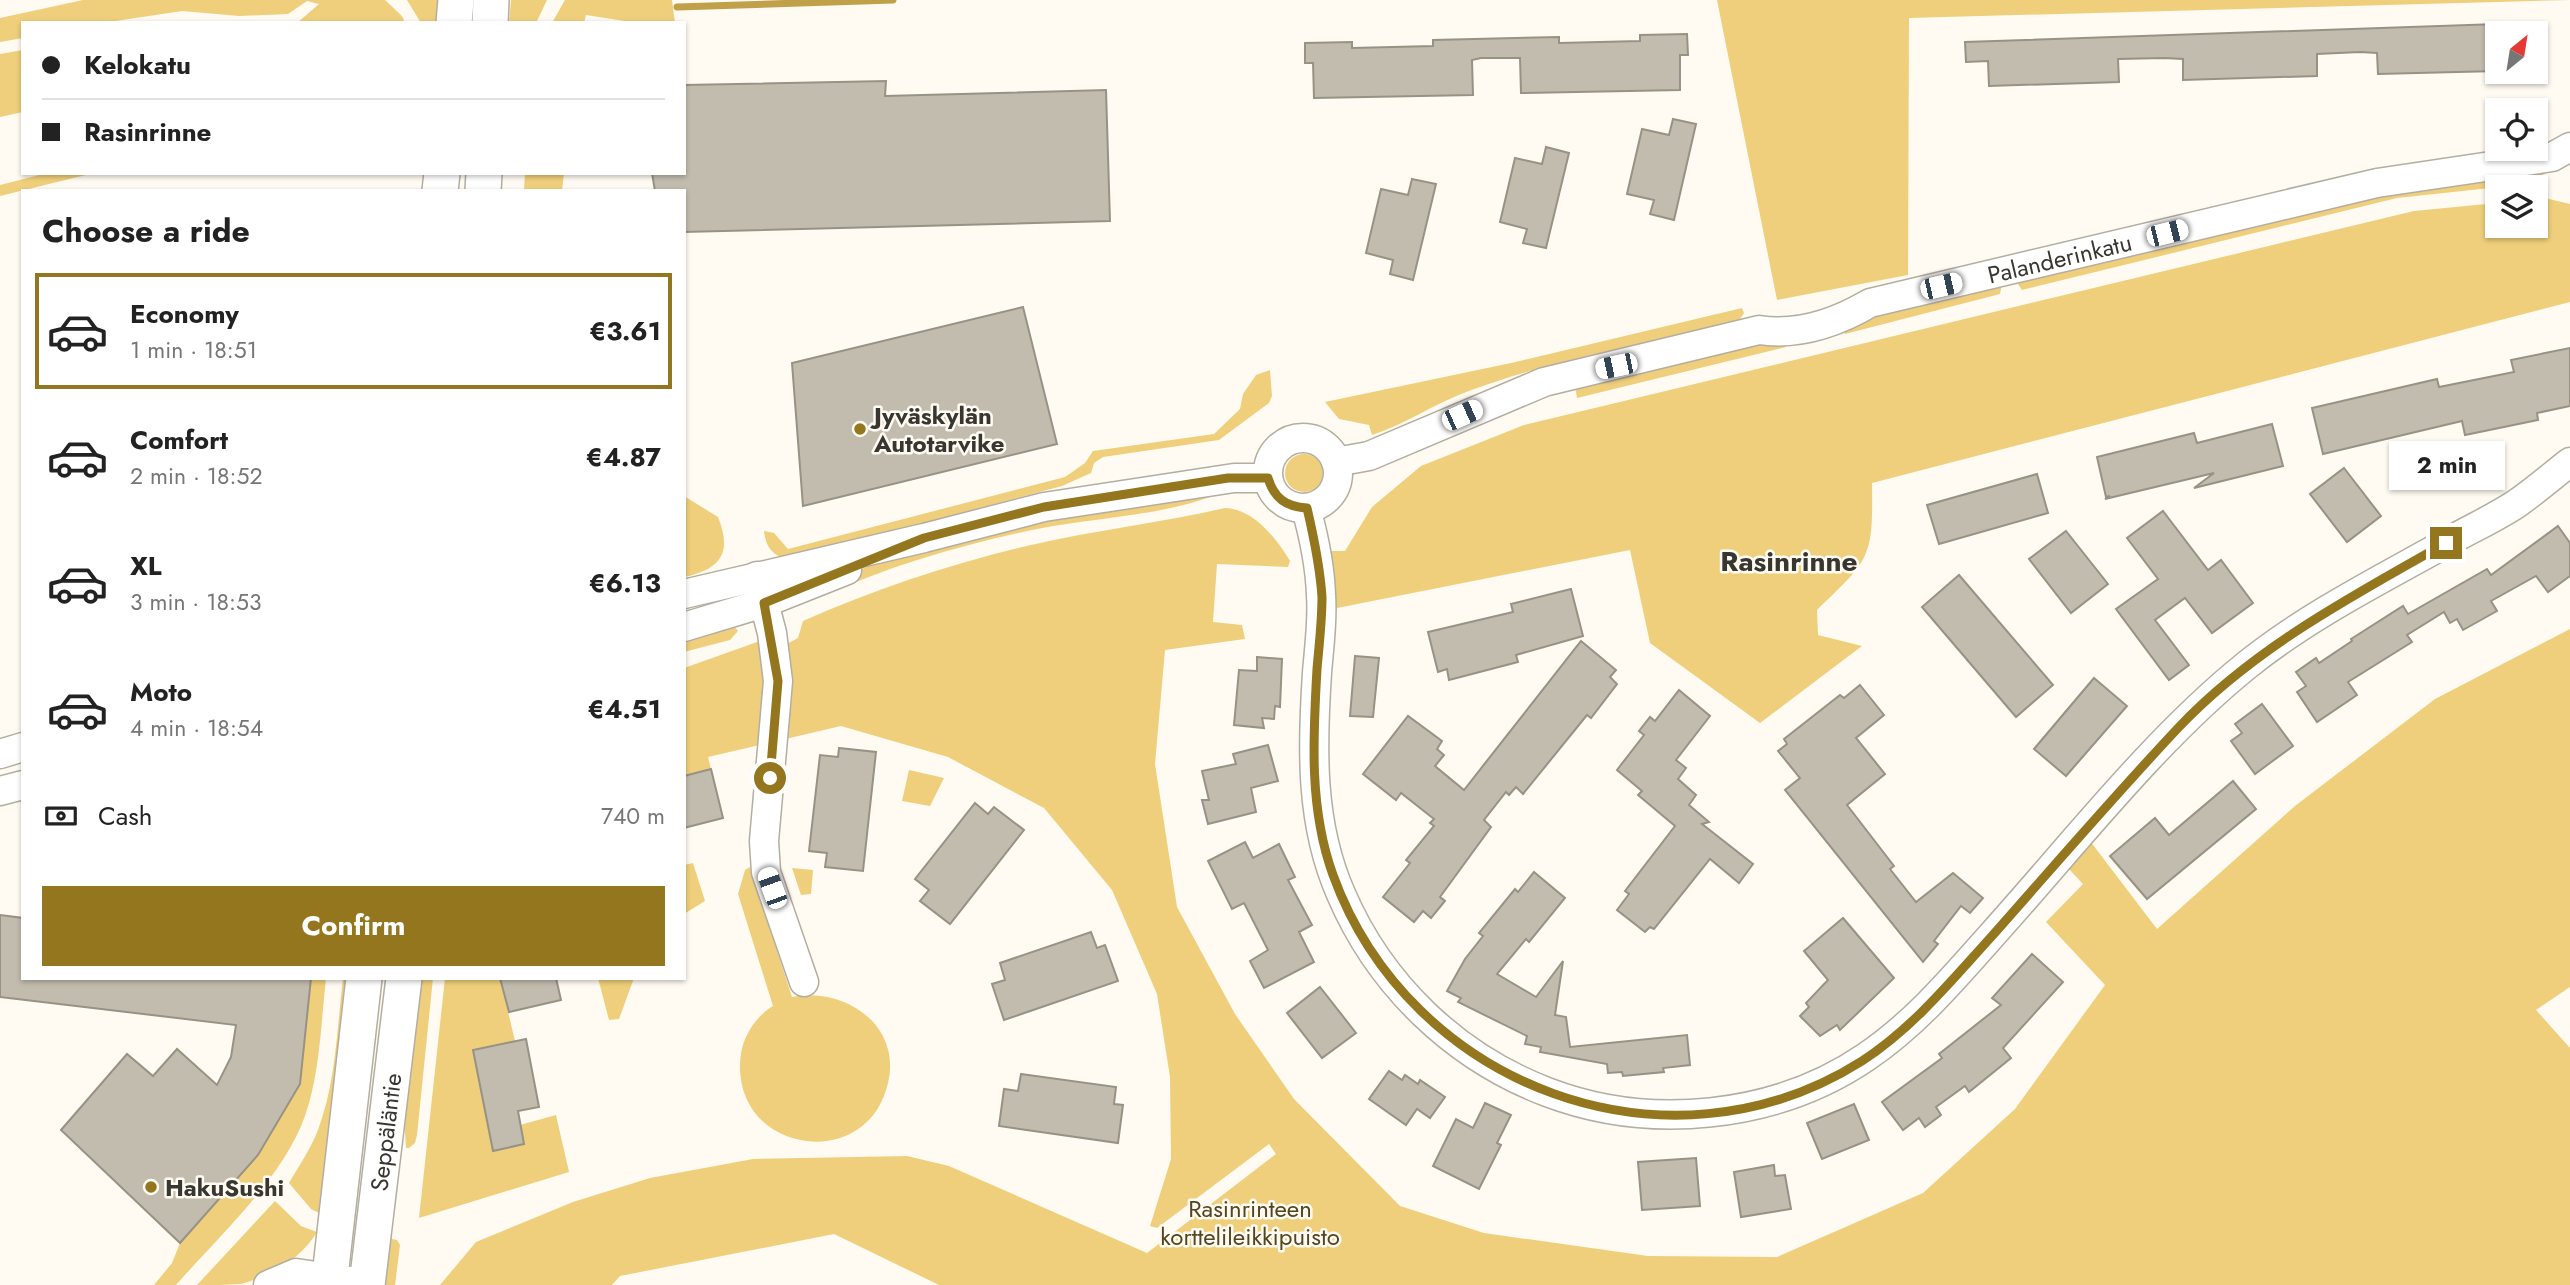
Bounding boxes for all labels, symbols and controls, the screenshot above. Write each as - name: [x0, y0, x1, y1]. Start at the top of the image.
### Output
- north arrow: [2485, 21, 2548, 84]
- map controls: [2485, 21, 2548, 238]
- text: Kelokatu: [84, 46, 191, 84]
- button: locate: [2485, 98, 2548, 161]
- text: Rasinrinne: [84, 113, 211, 151]
- button: layers: [2485, 175, 2548, 238]
- text: Choose a ride: [42, 208, 250, 254]
- car: [2145, 218, 2190, 248]
- street label: Palanderinkatu: [1984, 224, 2135, 292]
- car: [1919, 271, 1964, 301]
- text: Economy: [130, 295, 239, 333]
- icon: car: [46, 300, 109, 363]
- text: €3.61: [589, 312, 661, 350]
- text: 1 min · 18:51: [130, 333, 257, 367]
- car: [1594, 351, 1639, 381]
- car: [1439, 397, 1486, 433]
- place label: Jyväskylän Autotarvike: [870, 398, 1004, 461]
- text: Comfort: [130, 421, 228, 459]
- marker: Jyväskylän Autotarvike: [852, 421, 868, 437]
- icon: car: [46, 426, 109, 489]
- text: €4.87: [586, 438, 661, 476]
- callout: 2 min: [2388, 442, 2504, 490]
- text: 2 min: [2417, 448, 2477, 482]
- text: 2 min · 18:52: [130, 459, 263, 493]
- route end: [2430, 527, 2462, 559]
- district label: Rasinrinne: [1720, 541, 1858, 582]
- text: XL: [130, 547, 162, 585]
- icon: car: [46, 552, 109, 615]
- text: €6.13: [589, 564, 661, 602]
- text: 3 min · 18:53: [130, 585, 262, 619]
- text: Moto: [130, 673, 192, 711]
- icon: car: [46, 678, 109, 741]
- text: €4.51: [587, 690, 661, 728]
- text: 4 min · 18:54: [130, 711, 263, 745]
- route start: [754, 762, 786, 794]
- icon: cash: [42, 797, 80, 835]
- text: Cash: [98, 797, 152, 835]
- text: 740 m: [601, 799, 665, 833]
- car: [755, 865, 790, 911]
- button: Confirm: [42, 886, 665, 966]
- street label: Seppäläntie: [361, 1071, 410, 1193]
- place label: HakuSushi: [165, 1170, 284, 1205]
- marker: HakuSushi: [143, 1179, 159, 1195]
- park label: Rasinrinteen korttelileikkipuisto: [1160, 1191, 1340, 1254]

